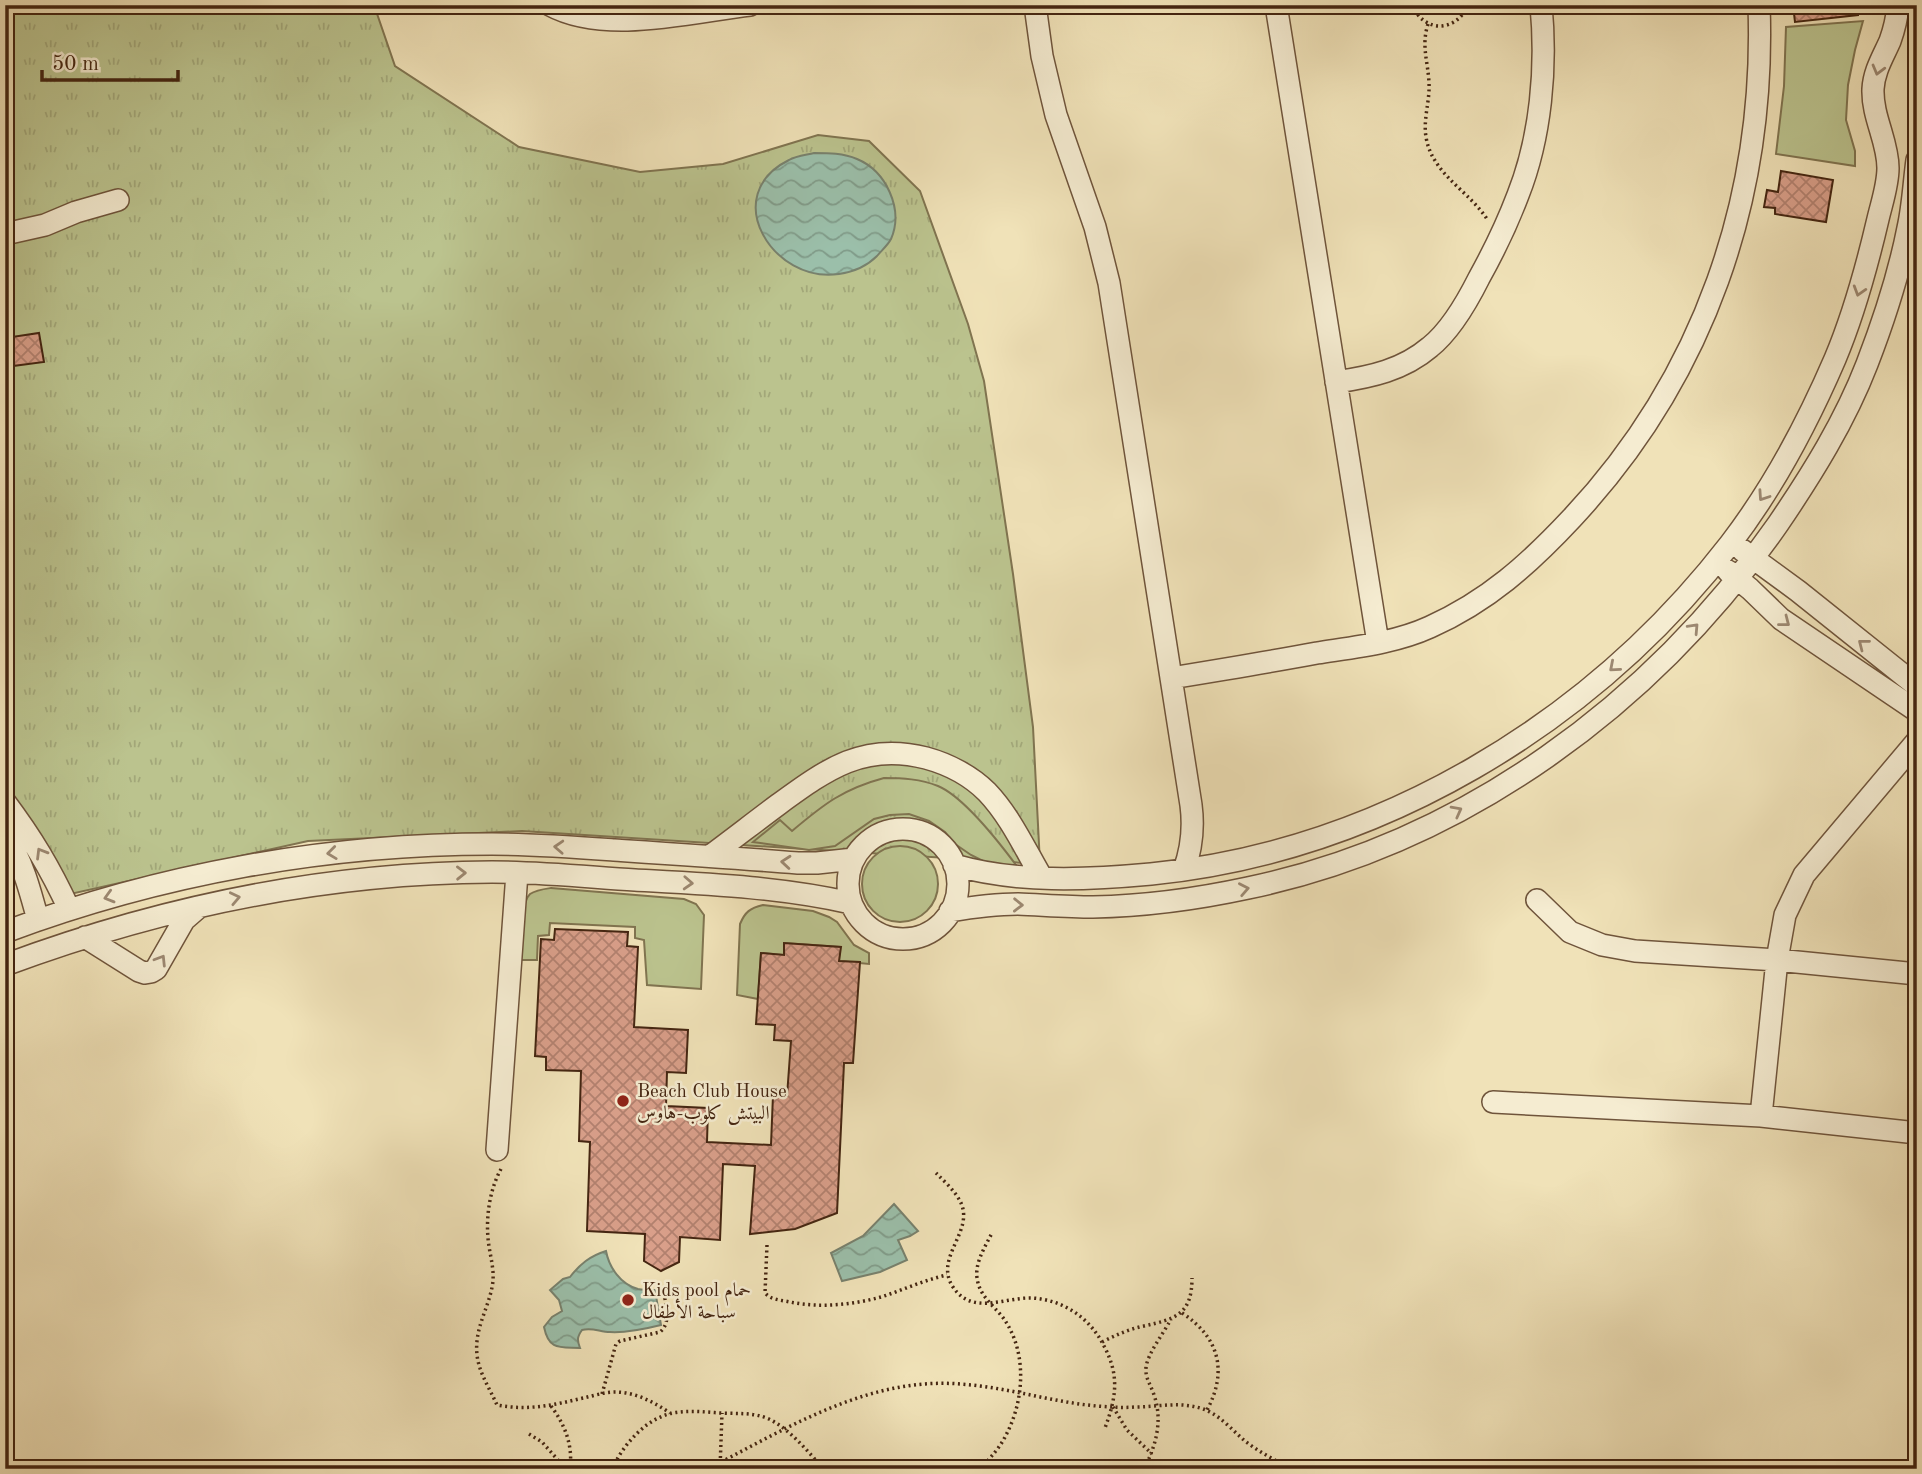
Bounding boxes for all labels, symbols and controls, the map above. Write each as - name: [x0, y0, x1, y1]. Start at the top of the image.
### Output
- scale bar: [42, 38, 178, 82]
- text: 50 m: [52, 54, 99, 75]
- one-way arrow: [1872, 64, 1886, 76]
- one-way arrow: [1852, 285, 1867, 297]
- one-way arrow: [1758, 488, 1771, 501]
- one-way arrow: [1778, 614, 1790, 627]
- one-way arrow: [1686, 623, 1699, 636]
- one-way arrow: [1858, 640, 1871, 652]
- one-way arrow: [1609, 659, 1622, 671]
- one-way arrow: [1450, 806, 1462, 819]
- one-way arrow: [553, 839, 564, 854]
- one-way arrow: [326, 846, 338, 861]
- one-way arrow: [36, 848, 49, 861]
- one-way arrow: [780, 855, 791, 870]
- one-way arrow: [456, 865, 467, 881]
- one-way arrow: [683, 875, 694, 890]
- one-way arrow: [1238, 882, 1250, 897]
- one-way arrow: [103, 889, 115, 904]
- one-way arrow: [229, 892, 241, 907]
- one-way arrow: [1013, 897, 1024, 913]
- one-way arrow: [153, 954, 166, 967]
- place label: Beach Club House البيتش كلوب-هاوس: [637, 1083, 787, 1125]
- marker: Beach Club House البيتش كلوب-هاوس: [615, 1093, 631, 1109]
- place label: Kids pool حمام سباحة الأطفال: [642, 1282, 751, 1323]
- marker: Kids pool حمام سباحة الأطفال: [620, 1292, 636, 1308]

